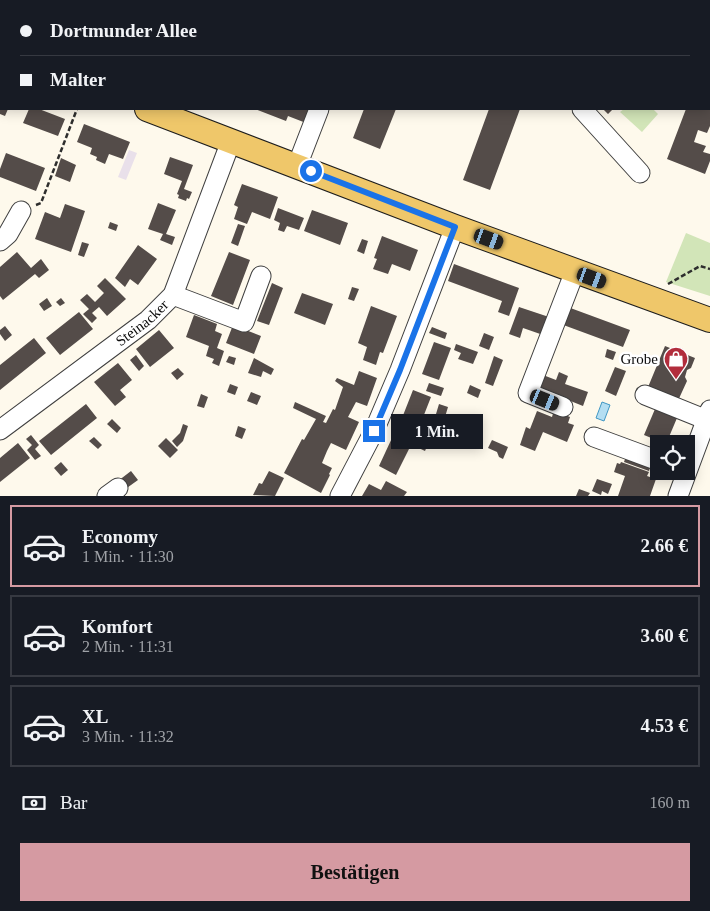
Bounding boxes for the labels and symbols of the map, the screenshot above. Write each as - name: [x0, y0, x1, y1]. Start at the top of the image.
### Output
- route start: [300, 160, 322, 182]
- car: [472, 227, 505, 251]
- car: [575, 266, 608, 290]
- street label: Steinacker: [113, 296, 172, 349]
- shop icon: Grobe: [663, 346, 689, 380]
- place label: Grobe: [621, 351, 658, 367]
- car: [528, 387, 561, 413]
- callout: 1 Min.: [392, 414, 484, 448]
- route end: [363, 420, 385, 442]

